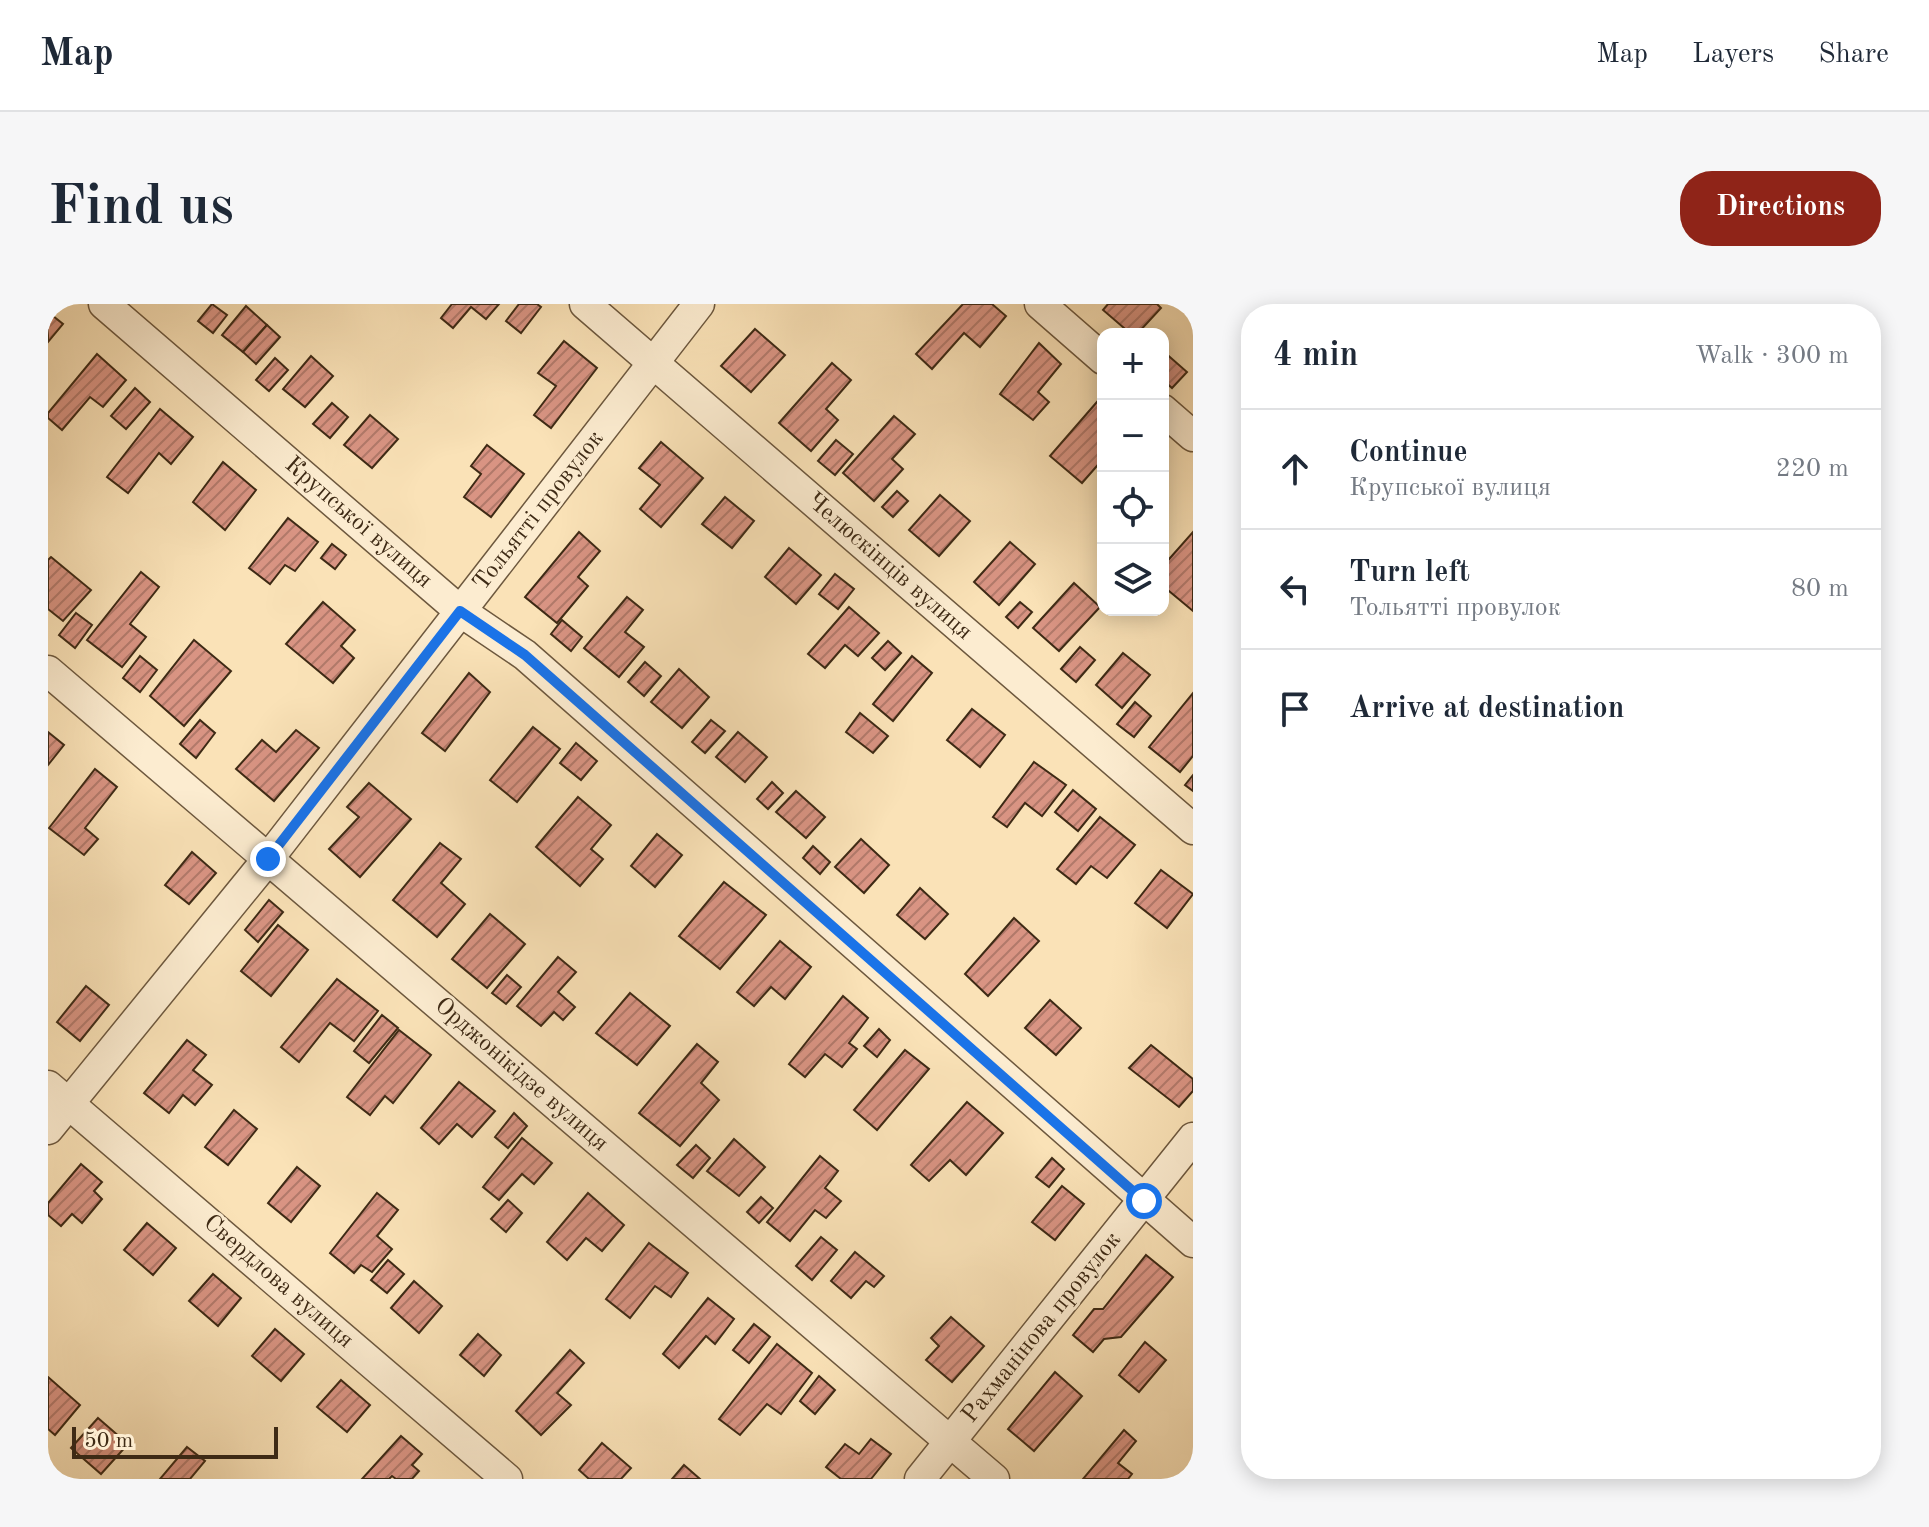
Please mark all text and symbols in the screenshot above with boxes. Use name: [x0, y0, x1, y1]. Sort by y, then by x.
text: Map: [40, 36, 114, 74]
text: Map: [1596, 41, 1648, 69]
text: Layers: [1692, 41, 1774, 69]
text: Share: [1818, 41, 1889, 69]
button: Directions: [1680, 171, 1881, 246]
text: Find us: [48, 180, 234, 236]
map controls: [1097, 328, 1169, 616]
button: +: [1097, 328, 1169, 400]
text: 4 min: [1273, 339, 1358, 373]
text: Walk · 300 m: [1695, 343, 1849, 369]
button: −: [1097, 400, 1169, 472]
street label: Тольятті провулок: [469, 427, 609, 595]
text: Continue: [1349, 438, 1468, 468]
icon: ahead: [1273, 447, 1317, 491]
street label: Крупської вулиця: [280, 453, 436, 593]
text: 220 m: [1776, 456, 1849, 482]
button: locate: [1097, 472, 1169, 544]
text: Крупської вулиця: [1349, 475, 1551, 501]
street label: Челюскінців вулиця: [802, 489, 976, 645]
button: layers: [1097, 544, 1169, 616]
text: Turn left: [1349, 558, 1470, 588]
icon: left: [1273, 567, 1317, 611]
text: 80 m: [1791, 576, 1849, 602]
text: Тольятті провулок: [1349, 595, 1561, 621]
icon: arrive: [1273, 687, 1317, 731]
text: Arrive at destination: [1349, 694, 1624, 724]
route end: [250, 841, 286, 877]
street label: Орджонікідзе вулиця: [430, 993, 612, 1157]
route start: [1126, 1183, 1162, 1219]
street label: Свердлова вулиця: [199, 1211, 357, 1353]
street label: Рахманінова провулок: [958, 1228, 1126, 1428]
scale bar: [72, 1423, 278, 1459]
text: 50 m: [84, 1430, 133, 1452]

